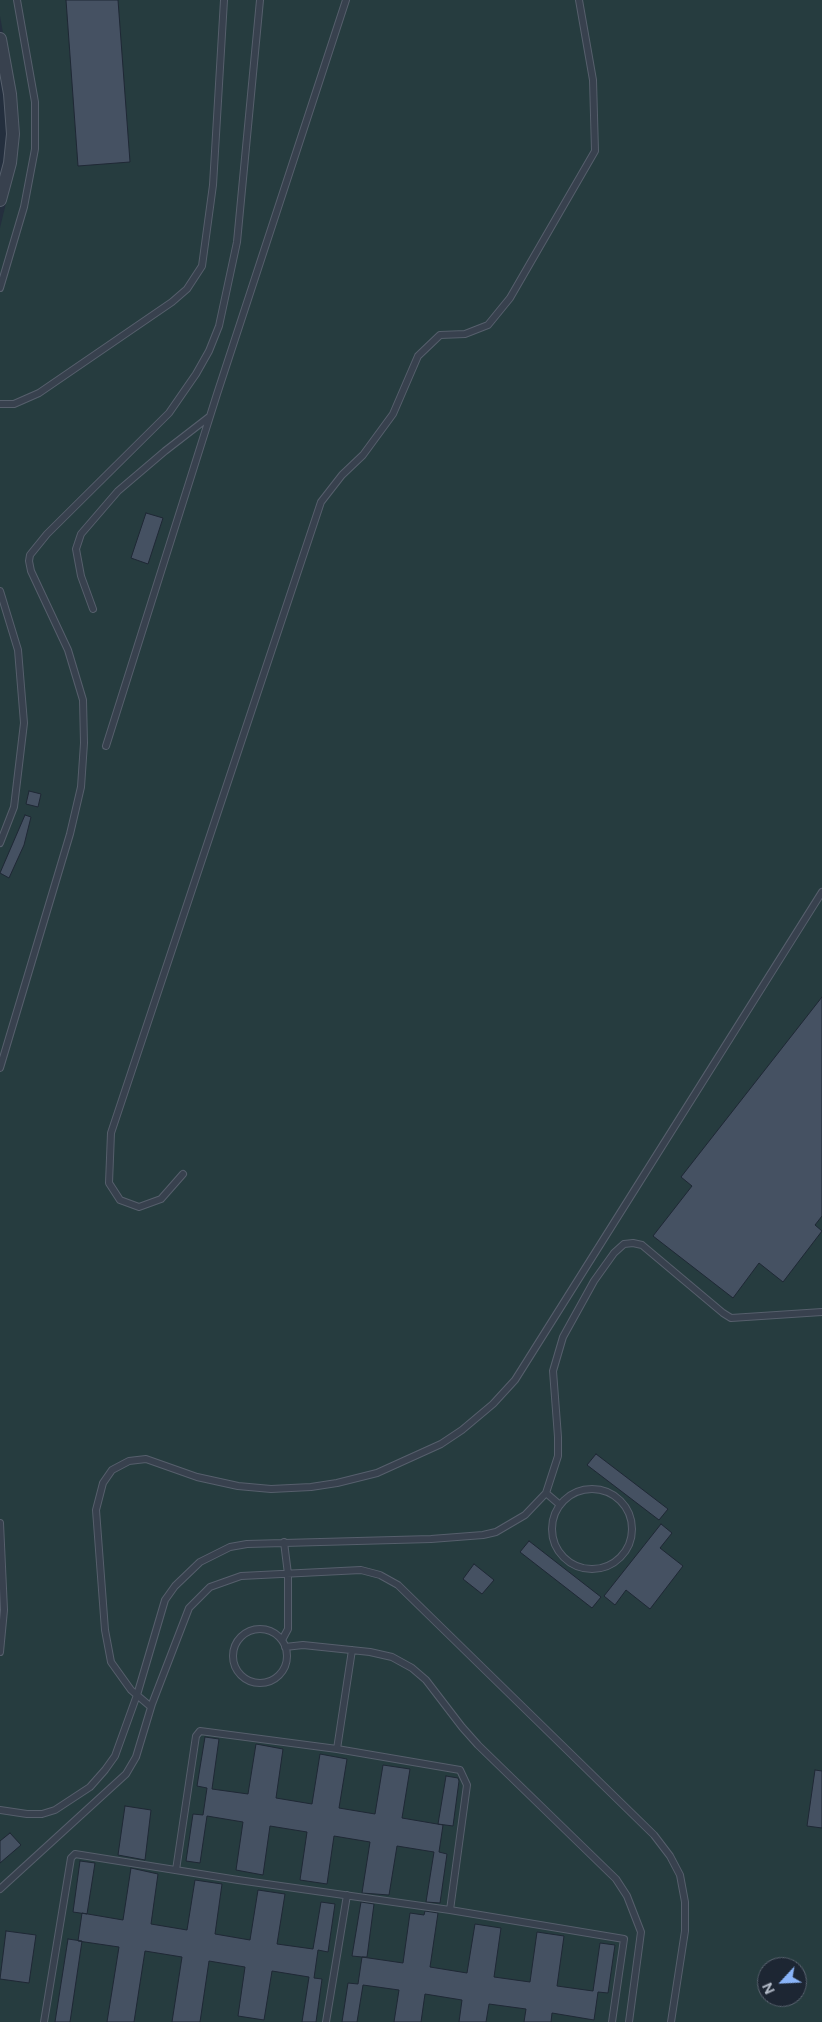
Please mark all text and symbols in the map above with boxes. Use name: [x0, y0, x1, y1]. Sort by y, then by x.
north arrow: [757, 1957, 807, 2007]
text: N: [759, 1980, 779, 1997]

